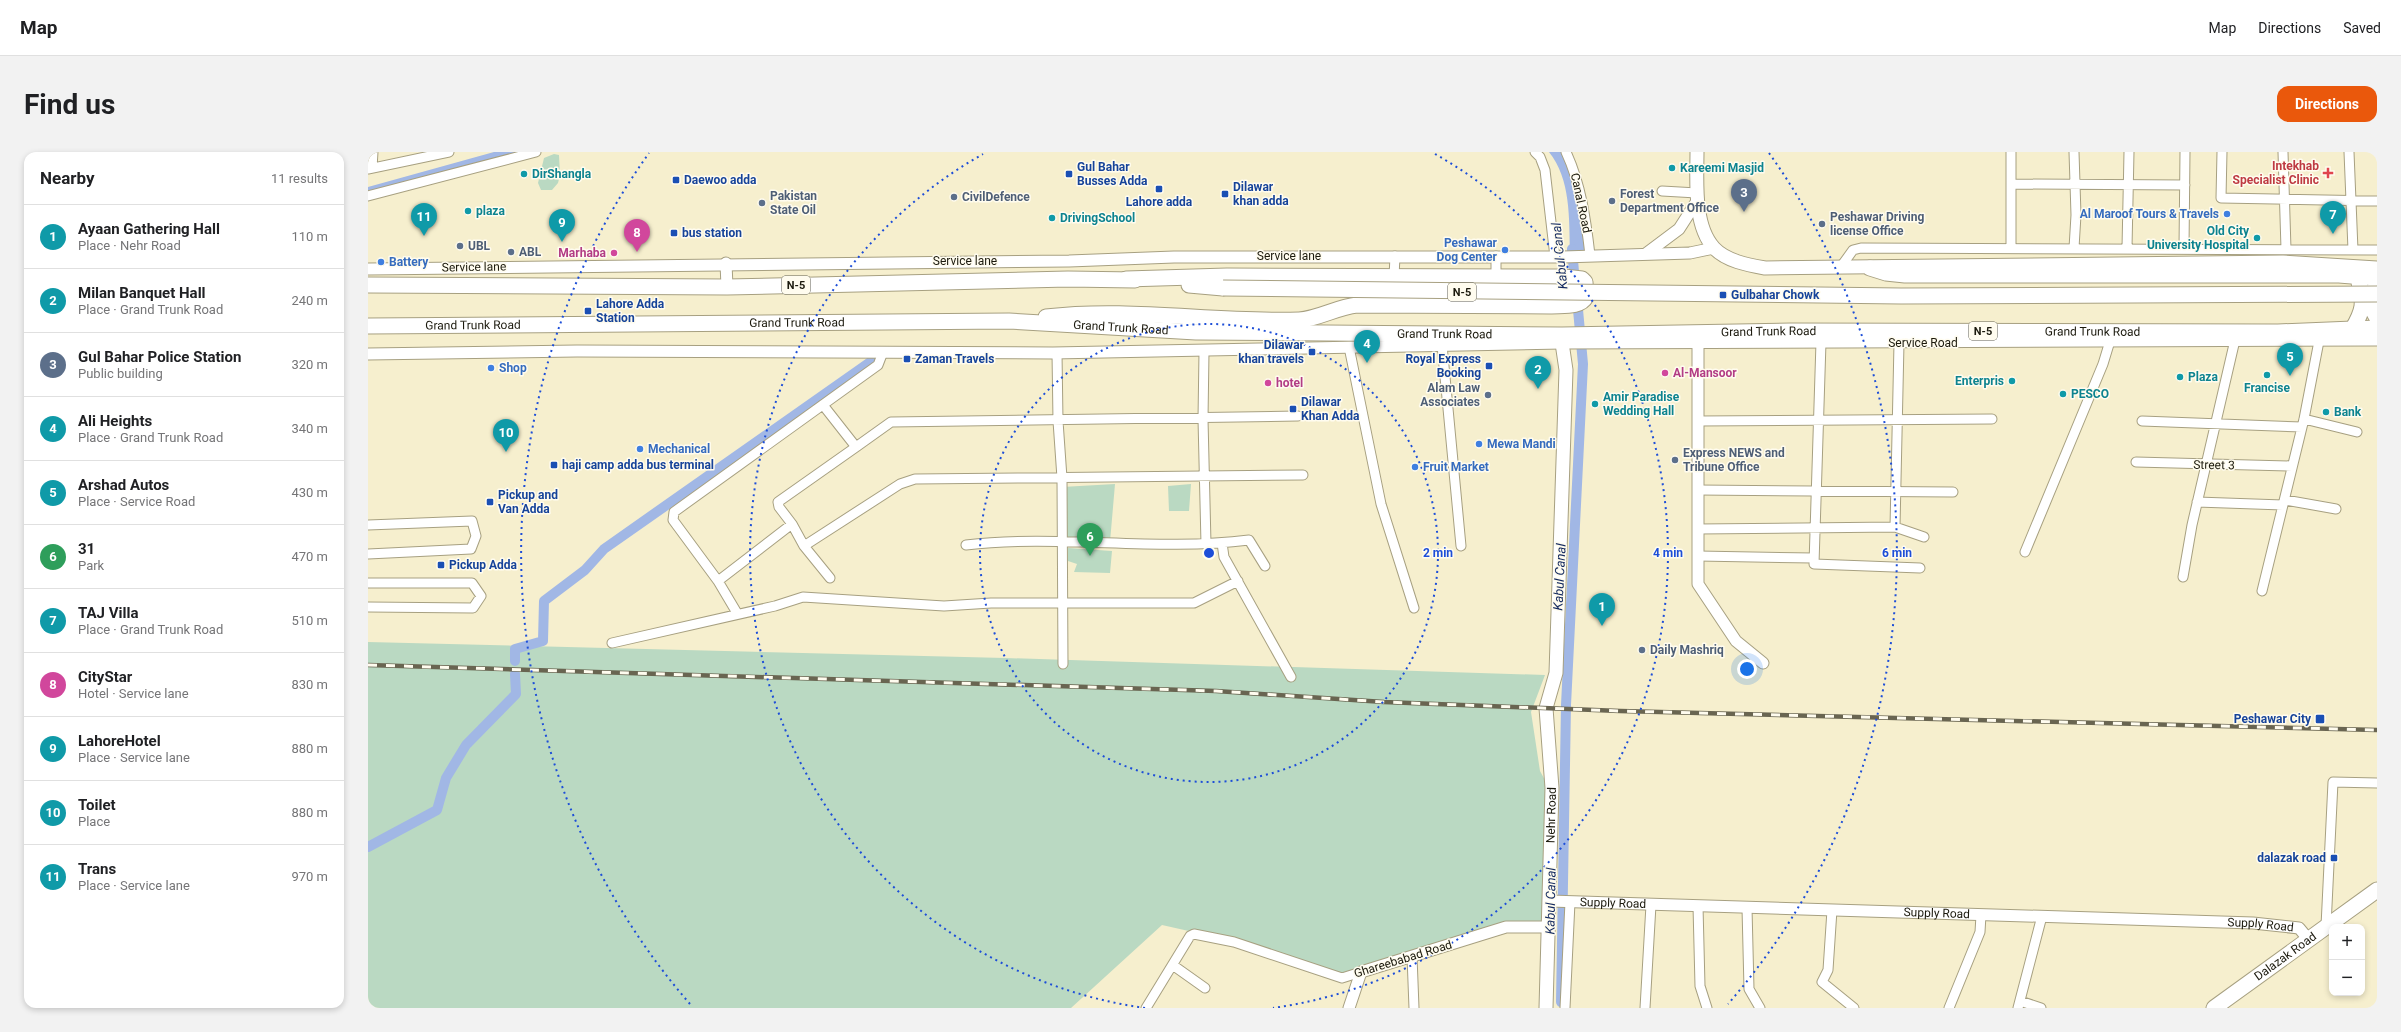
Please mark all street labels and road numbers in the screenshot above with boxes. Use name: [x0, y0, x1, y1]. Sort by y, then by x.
street label: Canal Road: [1568, 172, 1594, 234]
street label: Service lane: [1257, 249, 1321, 263]
street label: Service lane: [933, 254, 997, 268]
street label: Service lane: [442, 259, 506, 275]
road number: N-5: [782, 276, 810, 294]
road number: N-5: [1448, 283, 1476, 301]
street label: Grand Trunk Road: [749, 315, 845, 330]
street label: Grand Trunk Road: [425, 318, 521, 333]
street label: Grand Trunk Road: [1073, 318, 1169, 337]
road number: N-5: [1969, 322, 1997, 340]
street label: Grand Trunk Road: [1721, 324, 1816, 339]
street label: Grand Trunk Road: [2045, 325, 2140, 339]
street label: Grand Trunk Road: [1397, 327, 1492, 341]
street label: Service Road: [1888, 336, 1958, 350]
street label: Street 3: [2193, 458, 2235, 472]
street label: Nehr Road: [1543, 787, 1559, 843]
street label: Supply Road: [1580, 895, 1646, 911]
street label: Supply Road: [1903, 905, 1970, 921]
street label: Supply Road: [2227, 915, 2294, 934]
street label: Dalazak Road: [2252, 929, 2319, 983]
street label: Ghareebabad Road: [1352, 937, 1454, 981]

